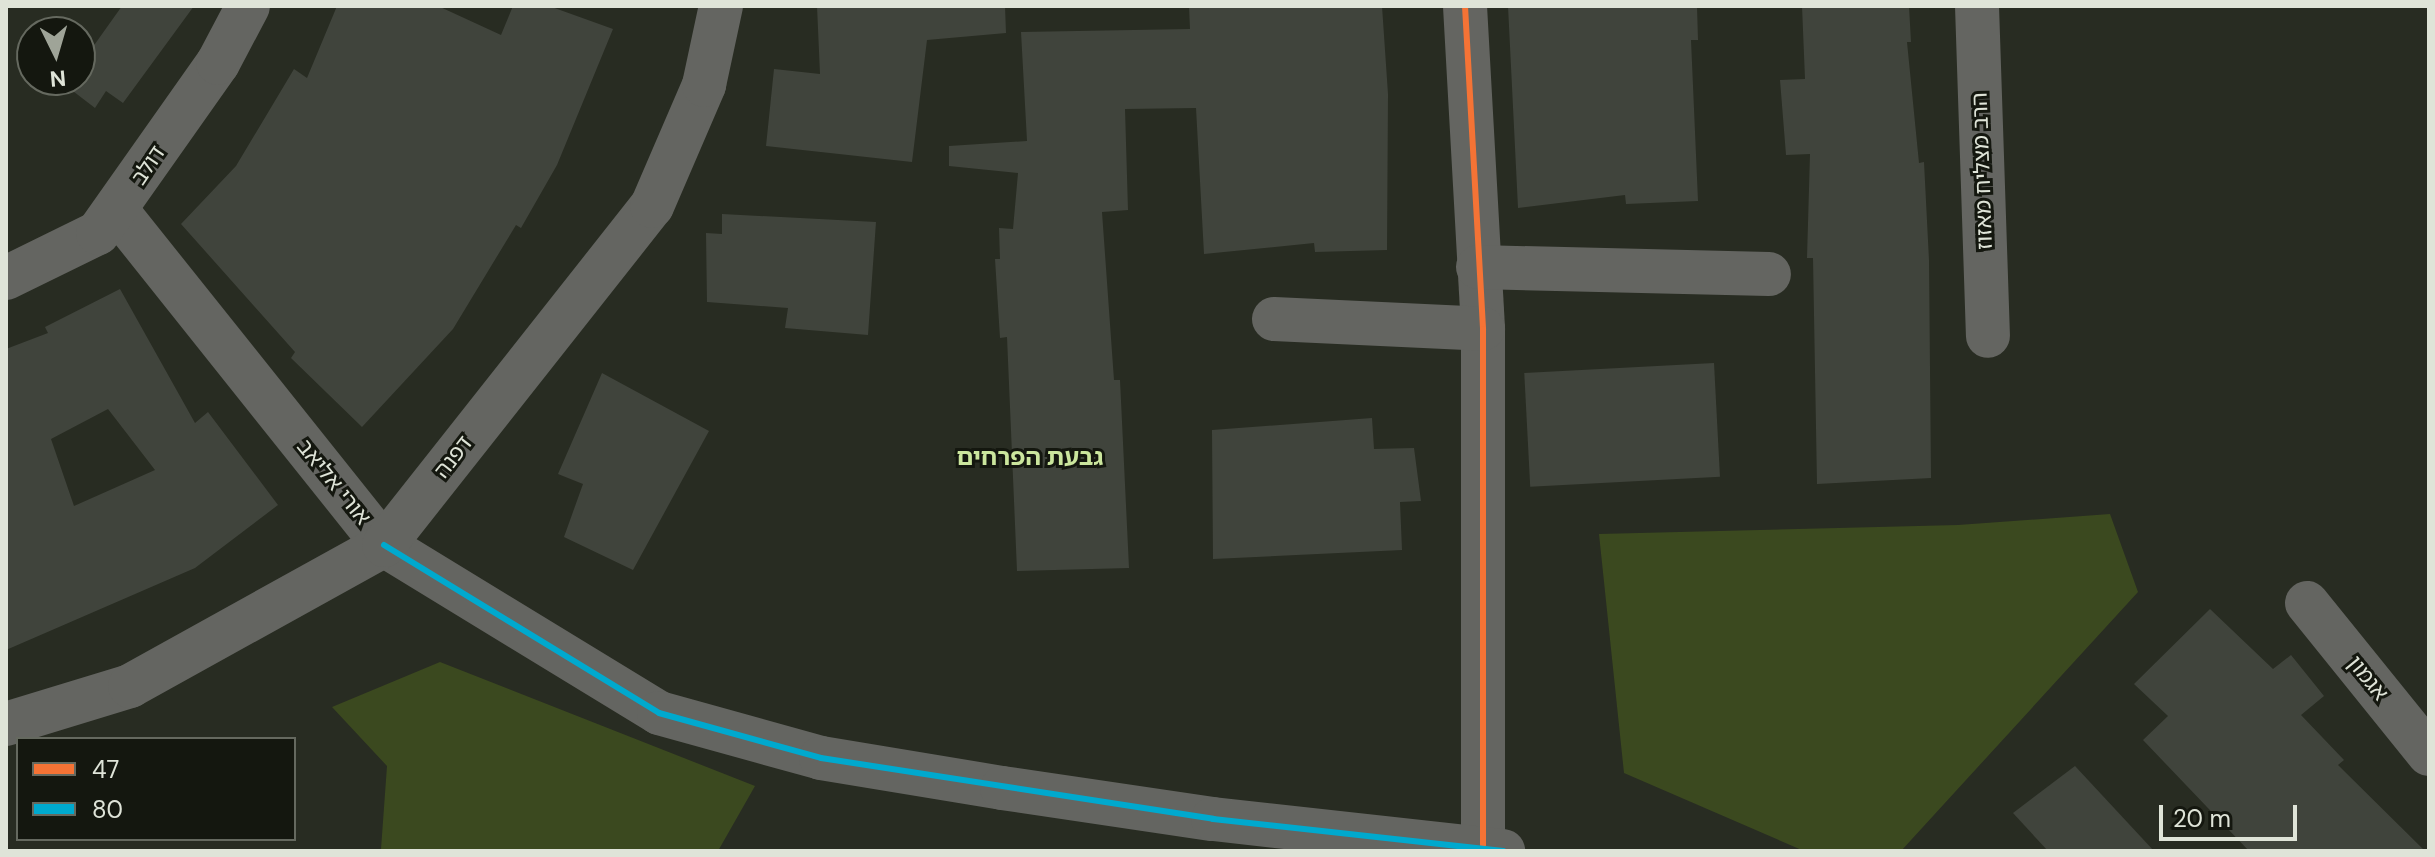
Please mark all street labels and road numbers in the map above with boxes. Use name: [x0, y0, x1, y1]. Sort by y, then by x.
street label: הרב מצליח מאזוז: [1966, 92, 1998, 250]
street label: דולב: [125, 140, 171, 190]
street label: דפנה: [428, 431, 478, 483]
street label: אורי אליאב: [292, 434, 376, 530]
street label: אגמון: [2342, 650, 2394, 706]

